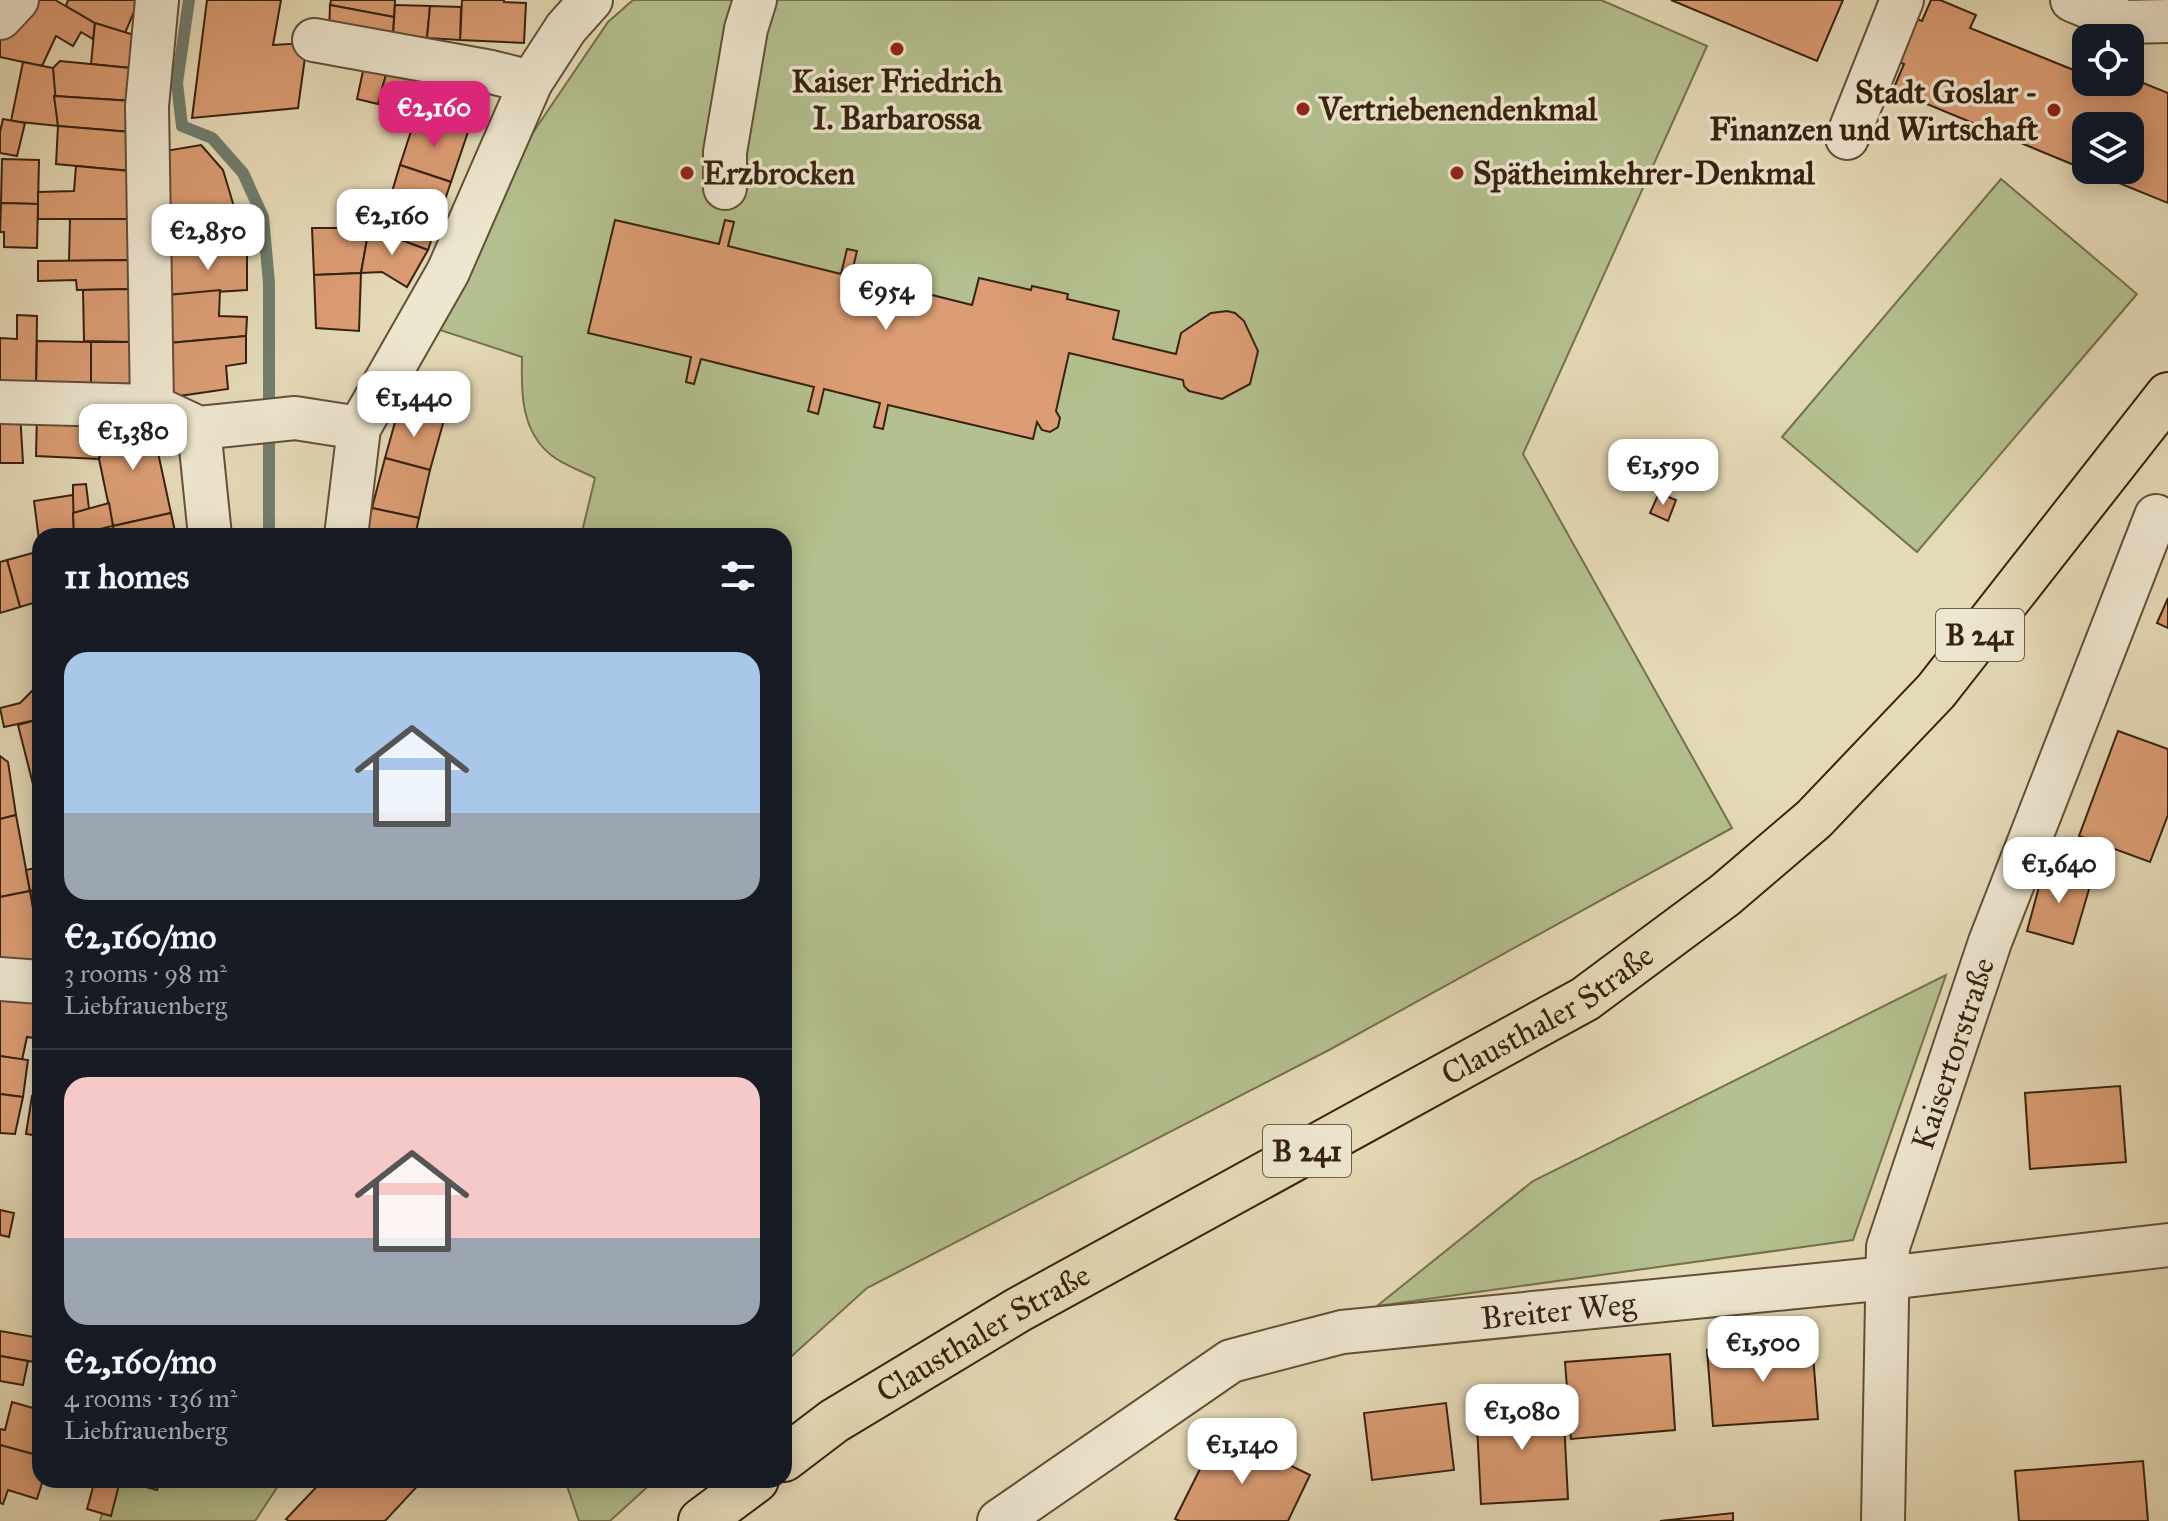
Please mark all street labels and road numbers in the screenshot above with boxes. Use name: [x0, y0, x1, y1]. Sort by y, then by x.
road number: B 241: [1936, 609, 2024, 661]
street label: Clausthaler Straße: [1434, 935, 1661, 1094]
street label: Kaisertorstraße: [1902, 953, 2003, 1155]
road number: B 241: [1263, 1125, 1351, 1177]
street label: Clausthaler Straße: [869, 1255, 1097, 1411]
street label: Breiter Weg: [1479, 1283, 1639, 1338]

